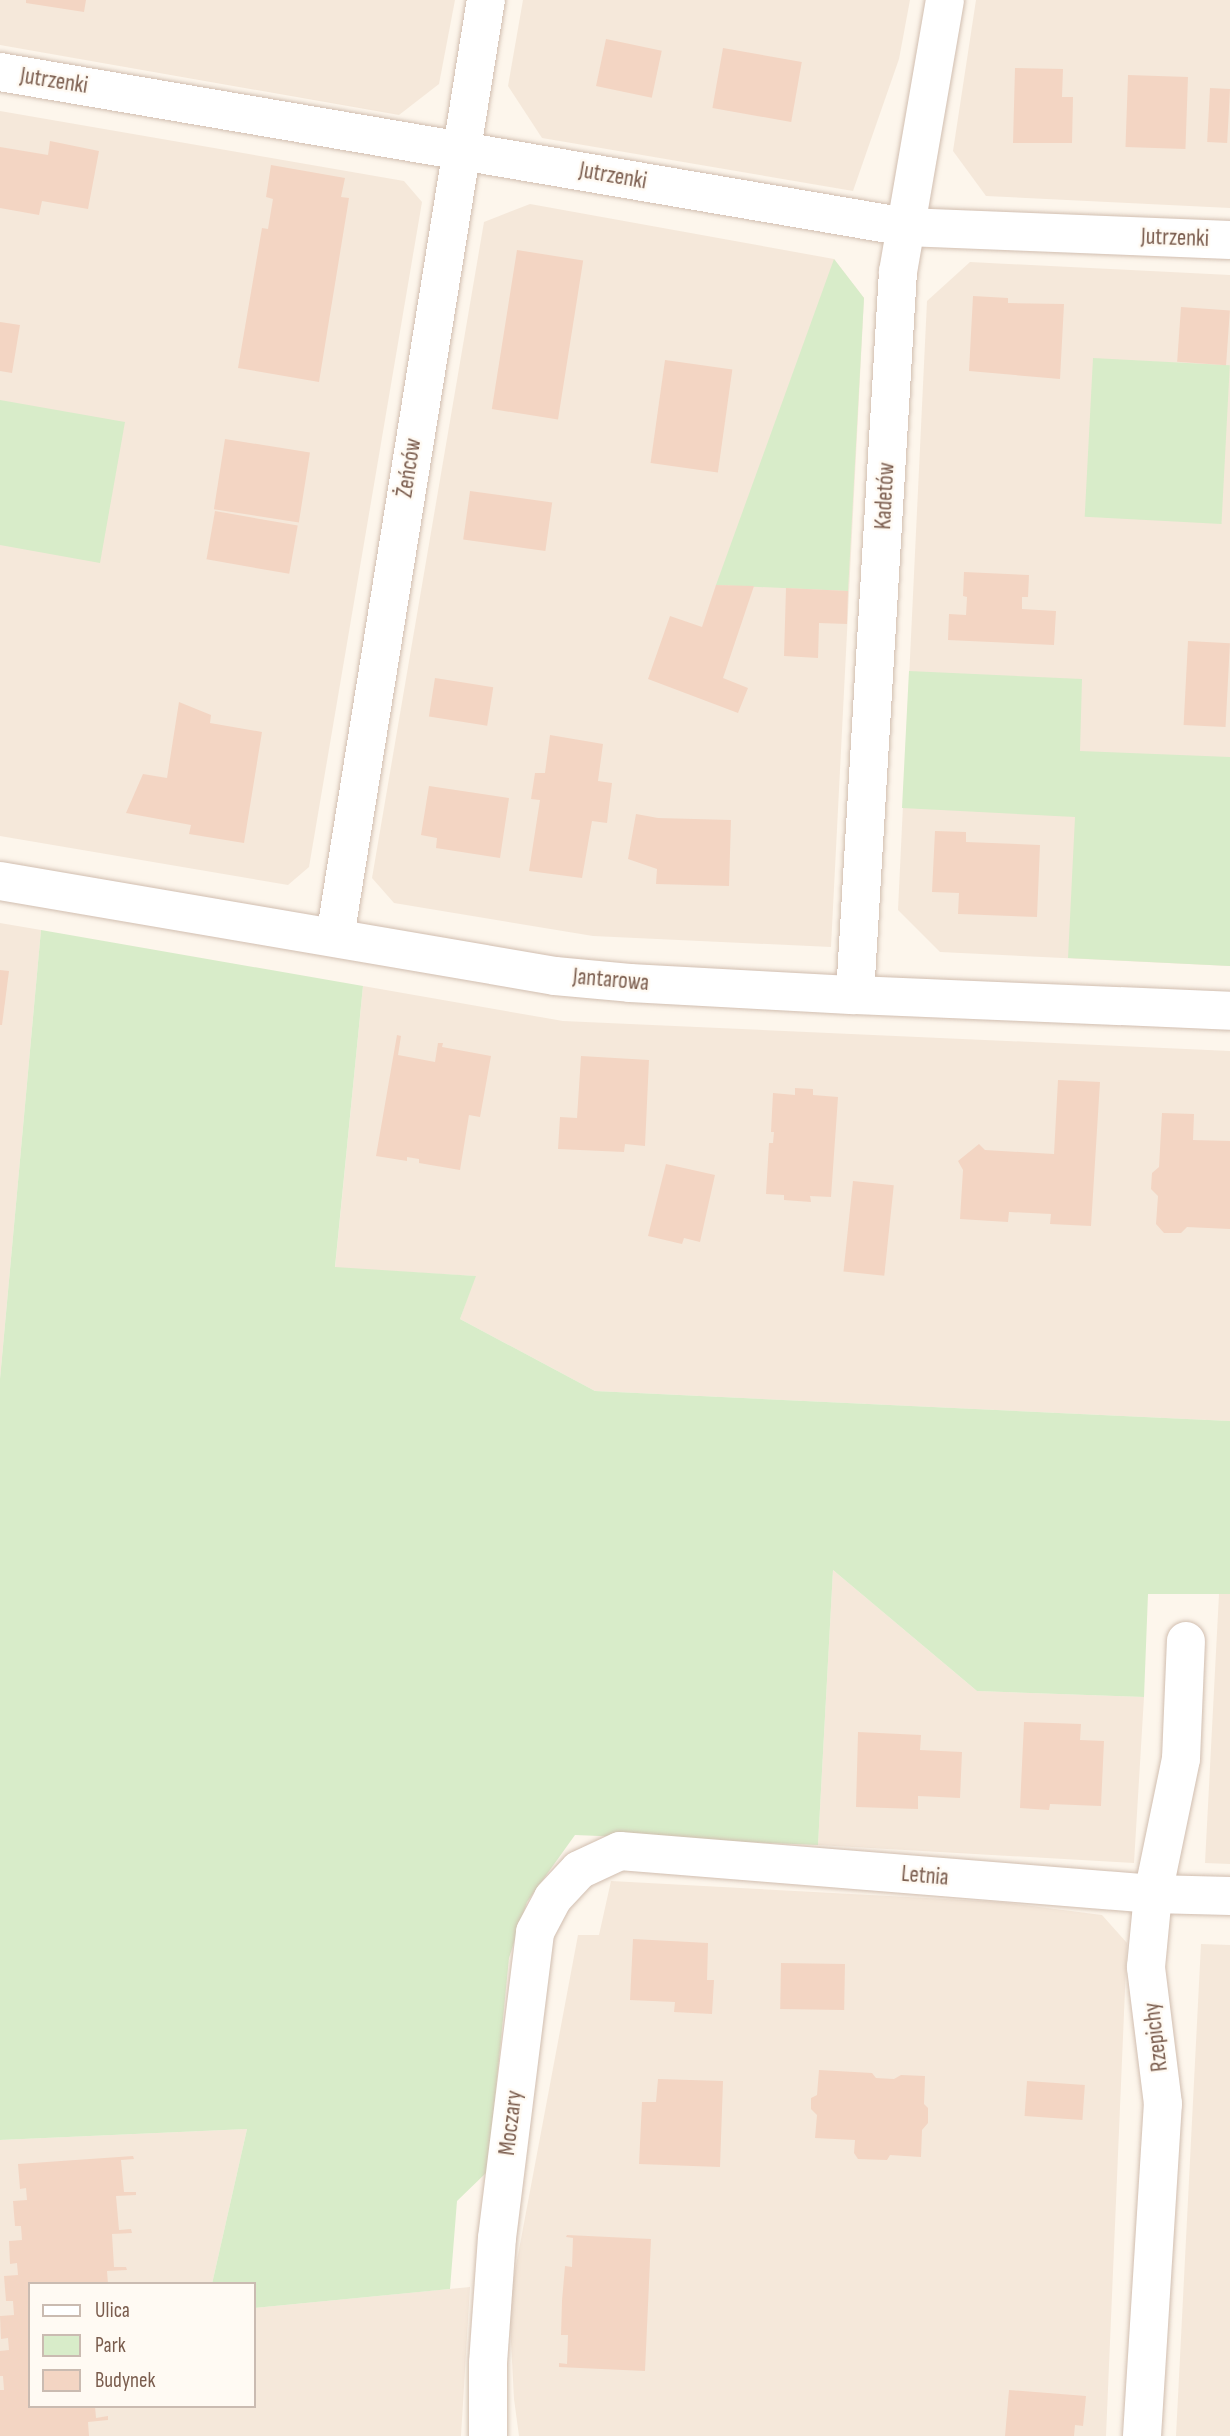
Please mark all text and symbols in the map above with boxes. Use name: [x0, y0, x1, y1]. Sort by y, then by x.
street label: Jutrzenki: [18, 62, 90, 100]
street label: Jutrzenki: [577, 157, 649, 195]
street label: Jutrzenki: [1141, 223, 1209, 253]
street label: Żeńców: [391, 436, 427, 500]
street label: Kadetów: [869, 462, 901, 530]
street label: Jantarowa: [572, 963, 650, 997]
street label: Letnia: [900, 1860, 950, 1892]
street label: Rzepichy: [1138, 2001, 1174, 2073]
street label: Moczary: [493, 2089, 529, 2157]
legend: [28, 2282, 256, 2408]
text: Ulica: [95, 2298, 130, 2323]
text: Park: [95, 2333, 126, 2358]
text: Budynek: [95, 2368, 155, 2393]

